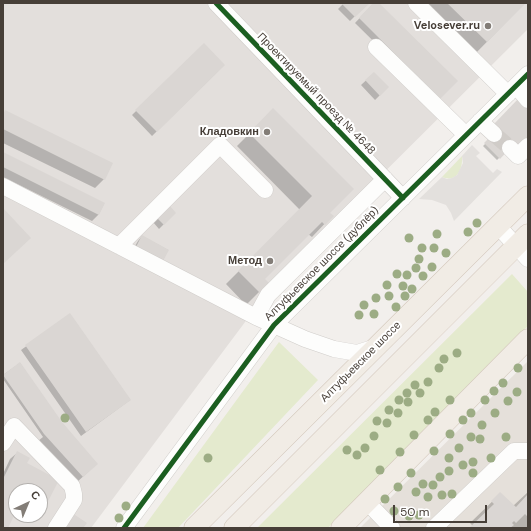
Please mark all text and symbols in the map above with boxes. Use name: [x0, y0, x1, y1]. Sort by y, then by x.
place label: Velosever.ru: [414, 19, 480, 33]
marker: Velosever.ru: [483, 21, 493, 31]
street label: Проектируемый проезд № 4648: [254, 30, 378, 158]
place label: Кладовкин: [200, 125, 259, 139]
marker: Кладовкин: [262, 127, 272, 137]
street label: Алтуфьевское шоссе (дублёр): [262, 204, 382, 324]
place label: Метод: [228, 254, 262, 268]
marker: Метод: [265, 256, 275, 266]
street label: Алтуфьевское шоссе: [318, 319, 404, 405]
north arrow: [8, 483, 48, 523]
text: С: [28, 487, 43, 503]
scale bar: [395, 497, 489, 523]
text: 50 m: [400, 504, 429, 520]

